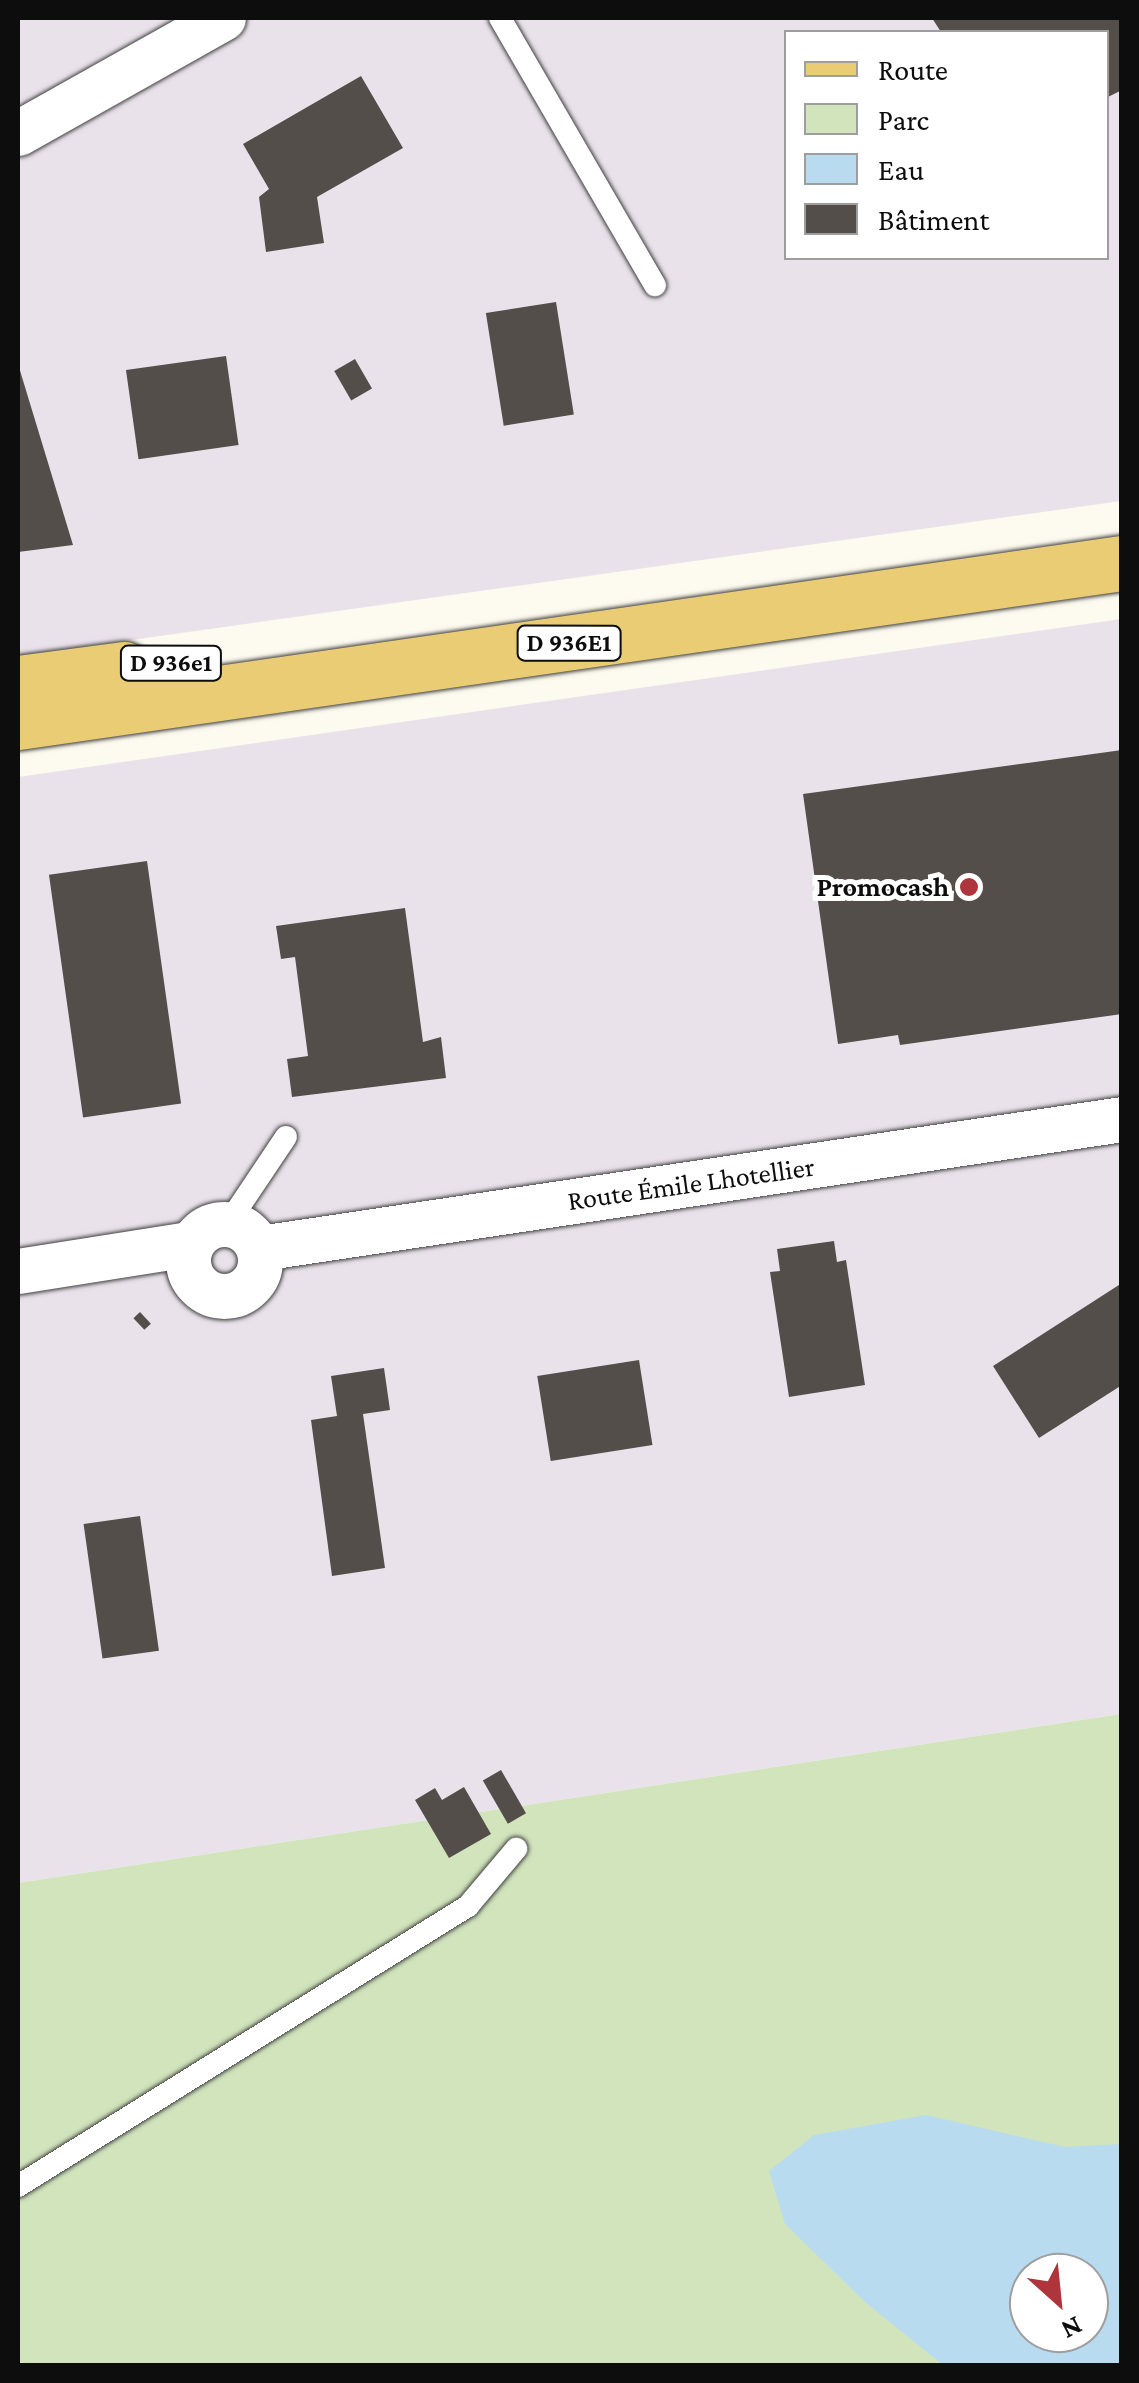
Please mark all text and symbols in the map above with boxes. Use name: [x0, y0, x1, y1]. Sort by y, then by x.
legend: [784, 30, 1109, 260]
text: Route: [878, 53, 948, 86]
text: Parc: [878, 103, 929, 136]
text: Eau: [878, 153, 924, 186]
text: Bâtiment: [878, 203, 989, 236]
road number: D 936E1: [516, 623, 622, 663]
road number: D 936e1: [119, 643, 224, 683]
place label: Promocash: [816, 870, 949, 904]
marker: Promocash: [958, 876, 980, 898]
street label: Route Émile Lhotellier: [565, 1150, 817, 1218]
north arrow: [1009, 2253, 1109, 2353]
text: N: [1056, 2310, 1087, 2347]

